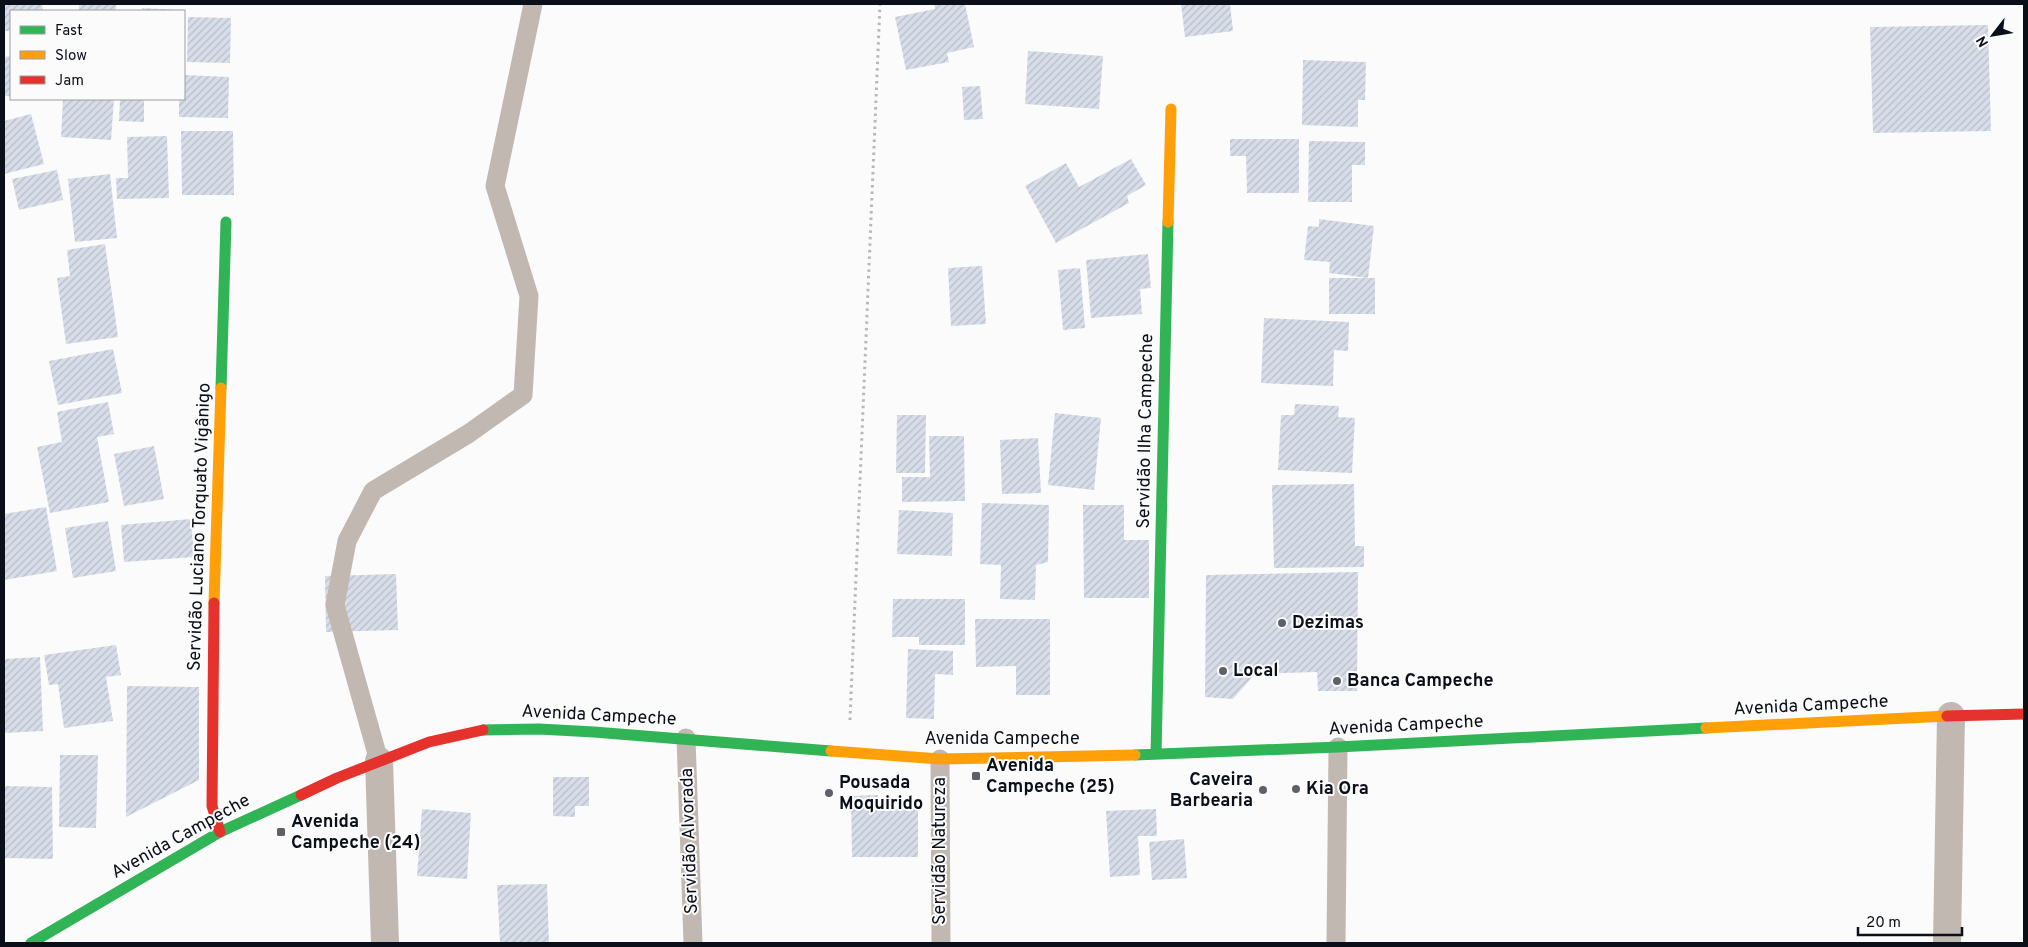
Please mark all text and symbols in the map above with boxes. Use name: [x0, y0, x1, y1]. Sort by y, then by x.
legend: [10, 10, 185, 100]
north arrow: [1968, 10, 2018, 60]
text: Fast: [55, 22, 83, 41]
text: N: [1973, 32, 1993, 50]
text: Slow: [55, 47, 87, 66]
text: Jam: [55, 72, 84, 91]
street label: Servidão Ilha Campeche: [1133, 333, 1159, 529]
street label: Servidão Luciano Torquato Vigânigo: [183, 383, 217, 671]
place label: Dezimas: [1292, 612, 1364, 635]
marker: Dezimas: [1276, 617, 1288, 629]
place label: Local: [1233, 660, 1278, 683]
marker: Local: [1217, 665, 1229, 677]
place label: Banca Campeche: [1347, 670, 1493, 693]
marker: Banca Campeche: [1331, 675, 1343, 687]
street label: Avenida Campeche: [1733, 690, 1889, 722]
street label: Avenida Campeche: [521, 700, 677, 732]
street label: Avenida Campeche: [1328, 710, 1484, 742]
street label: Avenida Campeche: [924, 728, 1080, 751]
place label: Avenida Campeche (25): [986, 755, 1115, 799]
street label: Servidão Alvorada: [676, 767, 704, 915]
place label: Caveira Barbearia: [1170, 769, 1253, 813]
marker: Avenida Campeche (25): [970, 770, 982, 782]
place label: Pousada Moquirido: [839, 772, 923, 816]
street label: Servidão Natureza: [929, 777, 952, 925]
place label: Kia Ora: [1306, 778, 1369, 801]
marker: Kia Ora: [1290, 783, 1302, 795]
marker: Caveira Barbearia: [1257, 784, 1269, 796]
marker: Pousada Moquirido: [823, 787, 835, 799]
street label: Avenida Campeche: [108, 789, 254, 885]
place label: Avenida Campeche (24): [291, 811, 420, 855]
marker: Avenida Campeche (24): [275, 826, 287, 838]
scale bar: [1858, 904, 1962, 936]
text: 20 m: [1866, 914, 1901, 933]

